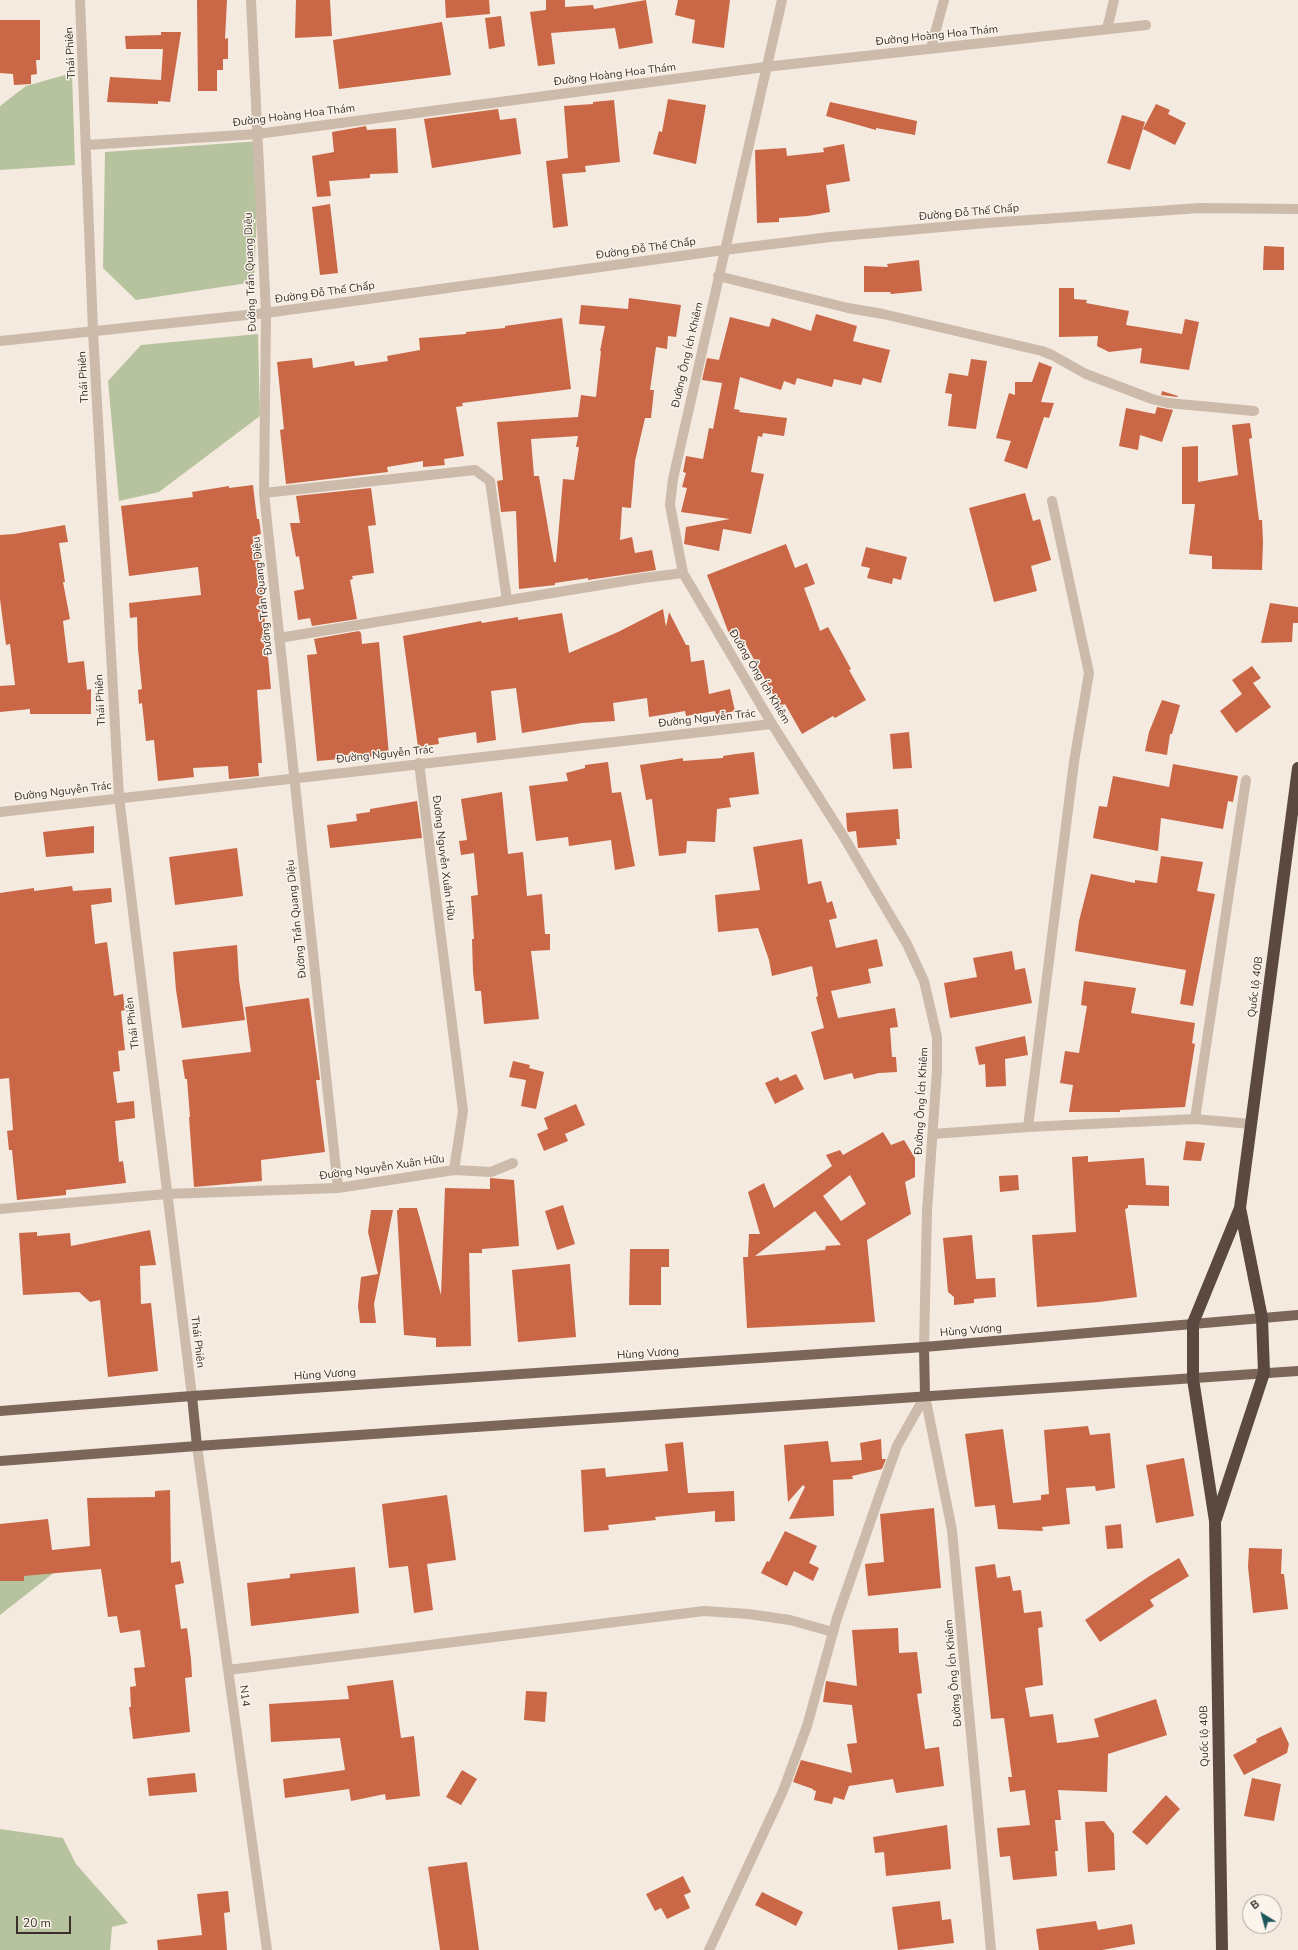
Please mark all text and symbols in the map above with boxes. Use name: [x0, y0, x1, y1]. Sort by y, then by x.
street label: Đường Hoàng Hoa Thám: [875, 23, 999, 49]
street label: Thái Phiên: [63, 27, 79, 79]
street label: Đường Hoàng Hoa Thám: [553, 61, 677, 89]
street label: Đường Hoàng Hoa Thám: [232, 102, 356, 130]
street label: Đường Đỗ Thế Chấp: [918, 202, 1020, 224]
street label: Đường Trần Quang Diệu: [242, 212, 260, 332]
street label: Đường Đỗ Thế Chấp: [595, 235, 697, 263]
street label: Đường Đỗ Thế Chấp: [274, 279, 376, 307]
street label: Đường Ông Ích Khiêm: [669, 301, 707, 409]
street label: Thái Phiên: [76, 351, 92, 403]
street label: Đường Trần Quang Diệu: [250, 536, 276, 656]
street label: Đường Ông Ích Khiêm: [726, 627, 792, 727]
street label: Thái Phiên: [93, 674, 109, 726]
street label: Đường Nguyễn Trác: [658, 707, 756, 731]
street label: Đường Nguyễn Trác: [336, 743, 434, 767]
street label: Đường Nguyễn Trác: [14, 779, 112, 805]
street label: Đường Nguyễn Xuân Hữu: [429, 795, 457, 921]
street label: Đường Trần Quang Diệu: [284, 859, 310, 979]
street label: Quốc lộ 40B: [1246, 956, 1266, 1018]
street label: Thái Phiên: [123, 996, 143, 1050]
street label: Đường Ông Ích Khiêm: [913, 1047, 931, 1155]
street label: Đường Nguyễn Xuân Hữu: [319, 1153, 445, 1183]
street label: Thái Phiên: [187, 1315, 207, 1369]
street label: Hùng Vương: [940, 1322, 1002, 1340]
street label: Hùng Vương: [617, 1345, 679, 1363]
street label: Hùng Vương: [294, 1366, 356, 1384]
street label: Đường Ông Ích Khiêm: [943, 1619, 965, 1727]
street label: N14: [236, 1685, 252, 1707]
street label: Quốc lộ 40B: [1198, 1705, 1212, 1767]
north arrow: [1242, 1894, 1282, 1934]
text: B: [1248, 1897, 1263, 1913]
scale bar: [18, 1908, 73, 1934]
text: 20 m: [23, 1915, 51, 1931]

